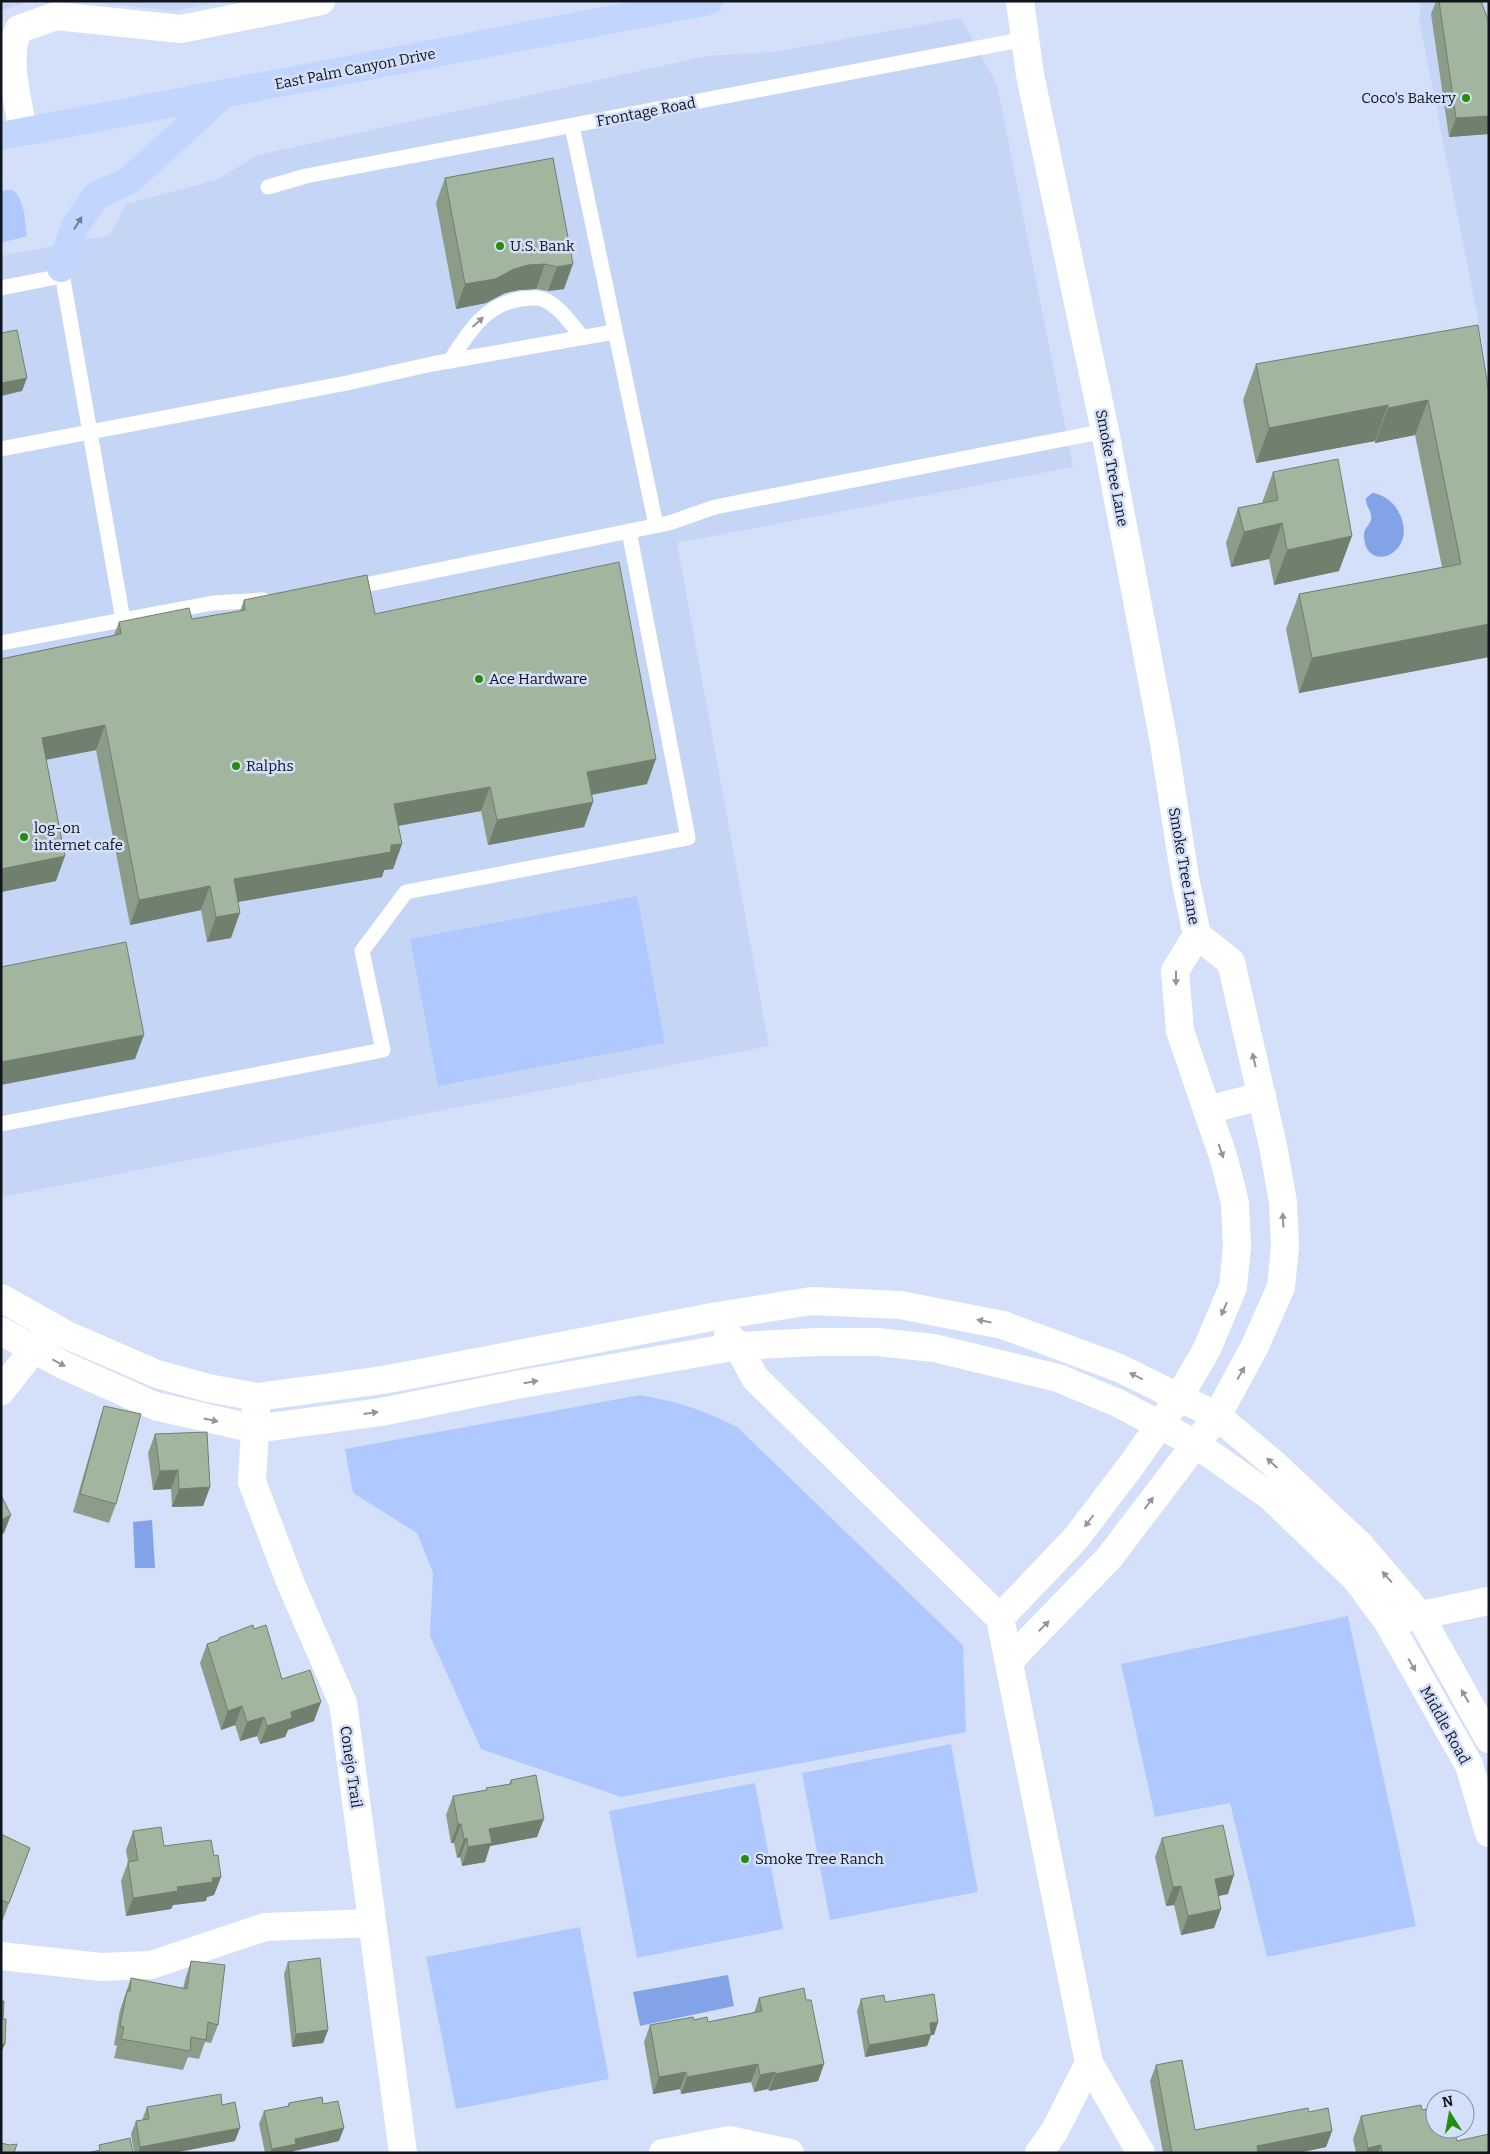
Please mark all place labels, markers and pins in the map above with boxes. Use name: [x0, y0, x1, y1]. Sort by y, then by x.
place label: Coco's Bakery: [1361, 89, 1456, 107]
marker: Coco's Bakery: [1460, 92, 1472, 104]
place label: U.S. Bank: [510, 237, 575, 255]
marker: U.S. Bank: [494, 240, 506, 252]
place label: Ace Hardware: [489, 670, 587, 688]
marker: Ace Hardware: [473, 673, 485, 685]
place label: Ralphs: [246, 757, 294, 775]
marker: Ralphs: [230, 760, 242, 772]
place label: log-on internet cafe: [34, 819, 123, 854]
marker: log-on internet cafe: [18, 831, 30, 843]
place label: Smoke Tree Ranch: [755, 1850, 885, 1868]
marker: Smoke Tree Ranch: [739, 1853, 751, 1865]

